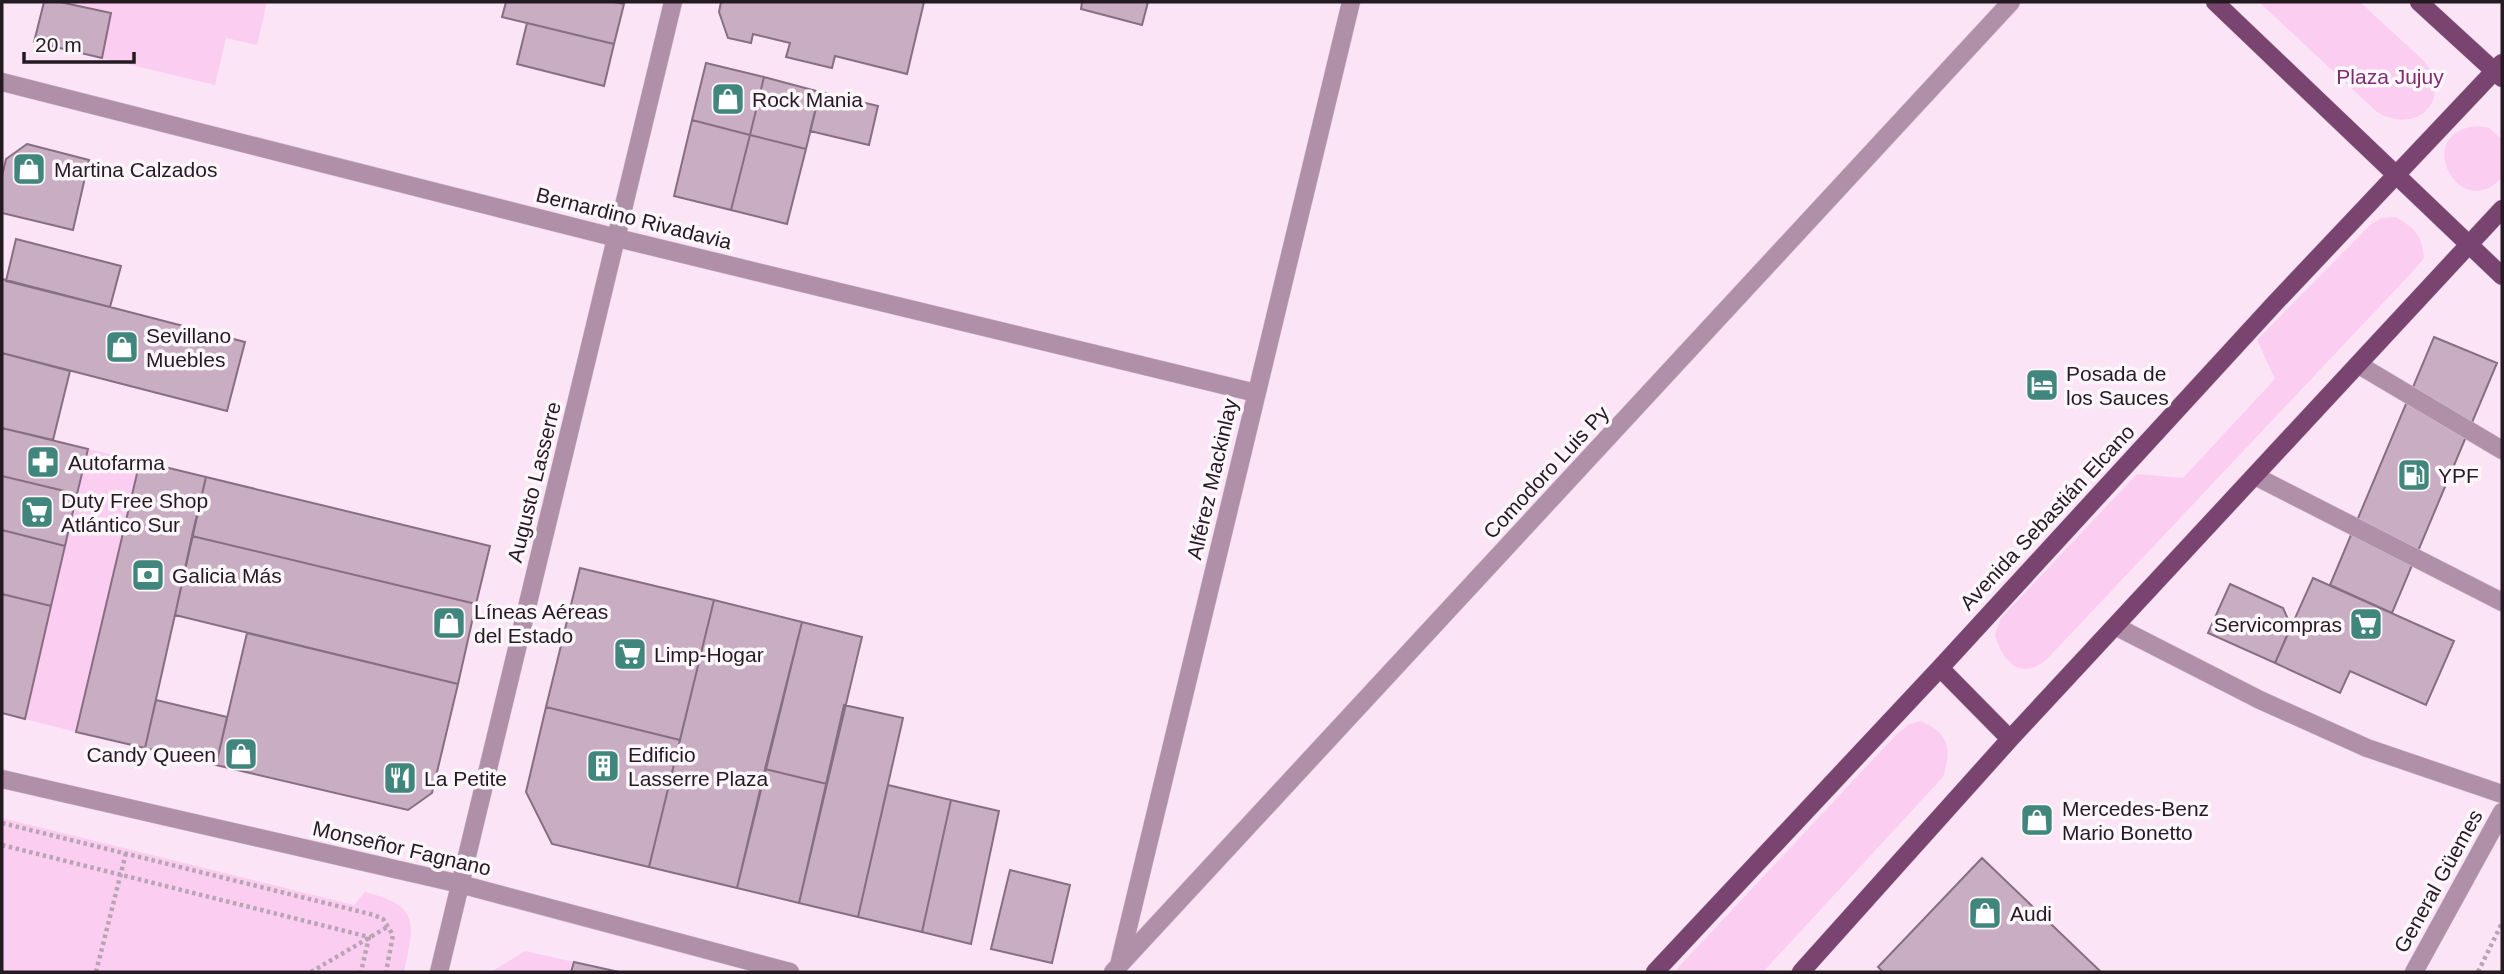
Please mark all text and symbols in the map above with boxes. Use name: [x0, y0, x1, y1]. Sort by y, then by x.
scale bar: [24, 21, 135, 65]
text: 20 m: [35, 33, 82, 56]
park label: Plaza Jujuy: [2336, 65, 2444, 88]
shop icon: Rock Mania: [709, 80, 747, 118]
place label: Rock Mania: [752, 88, 863, 111]
shop icon: Martina Calzados: [10, 150, 48, 188]
place label: Martina Calzados: [54, 158, 217, 181]
street label: Bernardino Rivadavia: [534, 183, 734, 254]
place label: Sevillano Muebles: [146, 324, 231, 371]
shop icon: Sevillano Muebles: [103, 328, 141, 366]
place label: Posada de los Sauces: [2066, 362, 2169, 409]
hotel icon: Posada de los Sauces: [2023, 366, 2061, 404]
street label: Alférez Mackinlay: [1182, 396, 1242, 562]
street label: Augusto Lasserre: [503, 399, 565, 565]
street label: Comodoro Luis Py: [1479, 401, 1614, 543]
street label: Avenida Sebastián Elcano: [1955, 420, 2139, 614]
pharmacy icon: Autofarma: [24, 443, 62, 481]
place label: Autofarma: [68, 451, 165, 474]
fuel station icon: YPF: [2395, 456, 2433, 494]
place label: YPF: [2438, 464, 2479, 487]
place label: Duty Free Shop Atlántico Sur: [61, 489, 208, 536]
supermarket icon: Duty Free Shop Atlántico Sur: [18, 493, 56, 531]
bank icon: Galicia Más: [129, 556, 167, 594]
place label: Galicia Más: [172, 564, 282, 587]
place label: Líneas Aéreas del Estado: [474, 600, 608, 647]
shop icon: Líneas Aéreas del Estado: [430, 604, 468, 642]
supermarket icon: Servicompras: [2347, 605, 2385, 643]
place label: Servicompras: [2214, 613, 2342, 636]
supermarket icon: Limp-Hogar: [611, 635, 649, 673]
place label: Limp-Hogar: [654, 643, 764, 666]
shop icon: Candy Queen: [222, 735, 260, 773]
place label: Candy Queen: [86, 743, 216, 766]
place label: Edificio Lasserre Plaza: [628, 743, 768, 790]
building icon: Edificio Lasserre Plaza: [584, 747, 622, 785]
restaurant icon: La Petite: [381, 759, 419, 797]
place label: La Petite: [424, 767, 507, 790]
place label: Mercedes-Benz Mario Bonetto: [2062, 797, 2209, 844]
shop icon: Mercedes-Benz Mario Bonetto: [2018, 801, 2056, 839]
street label: General Güemes: [2389, 805, 2487, 957]
street label: Monseñor Fagnano: [311, 816, 493, 880]
shop icon: Audi: [1966, 894, 2004, 932]
place label: Audi: [2010, 902, 2052, 925]

